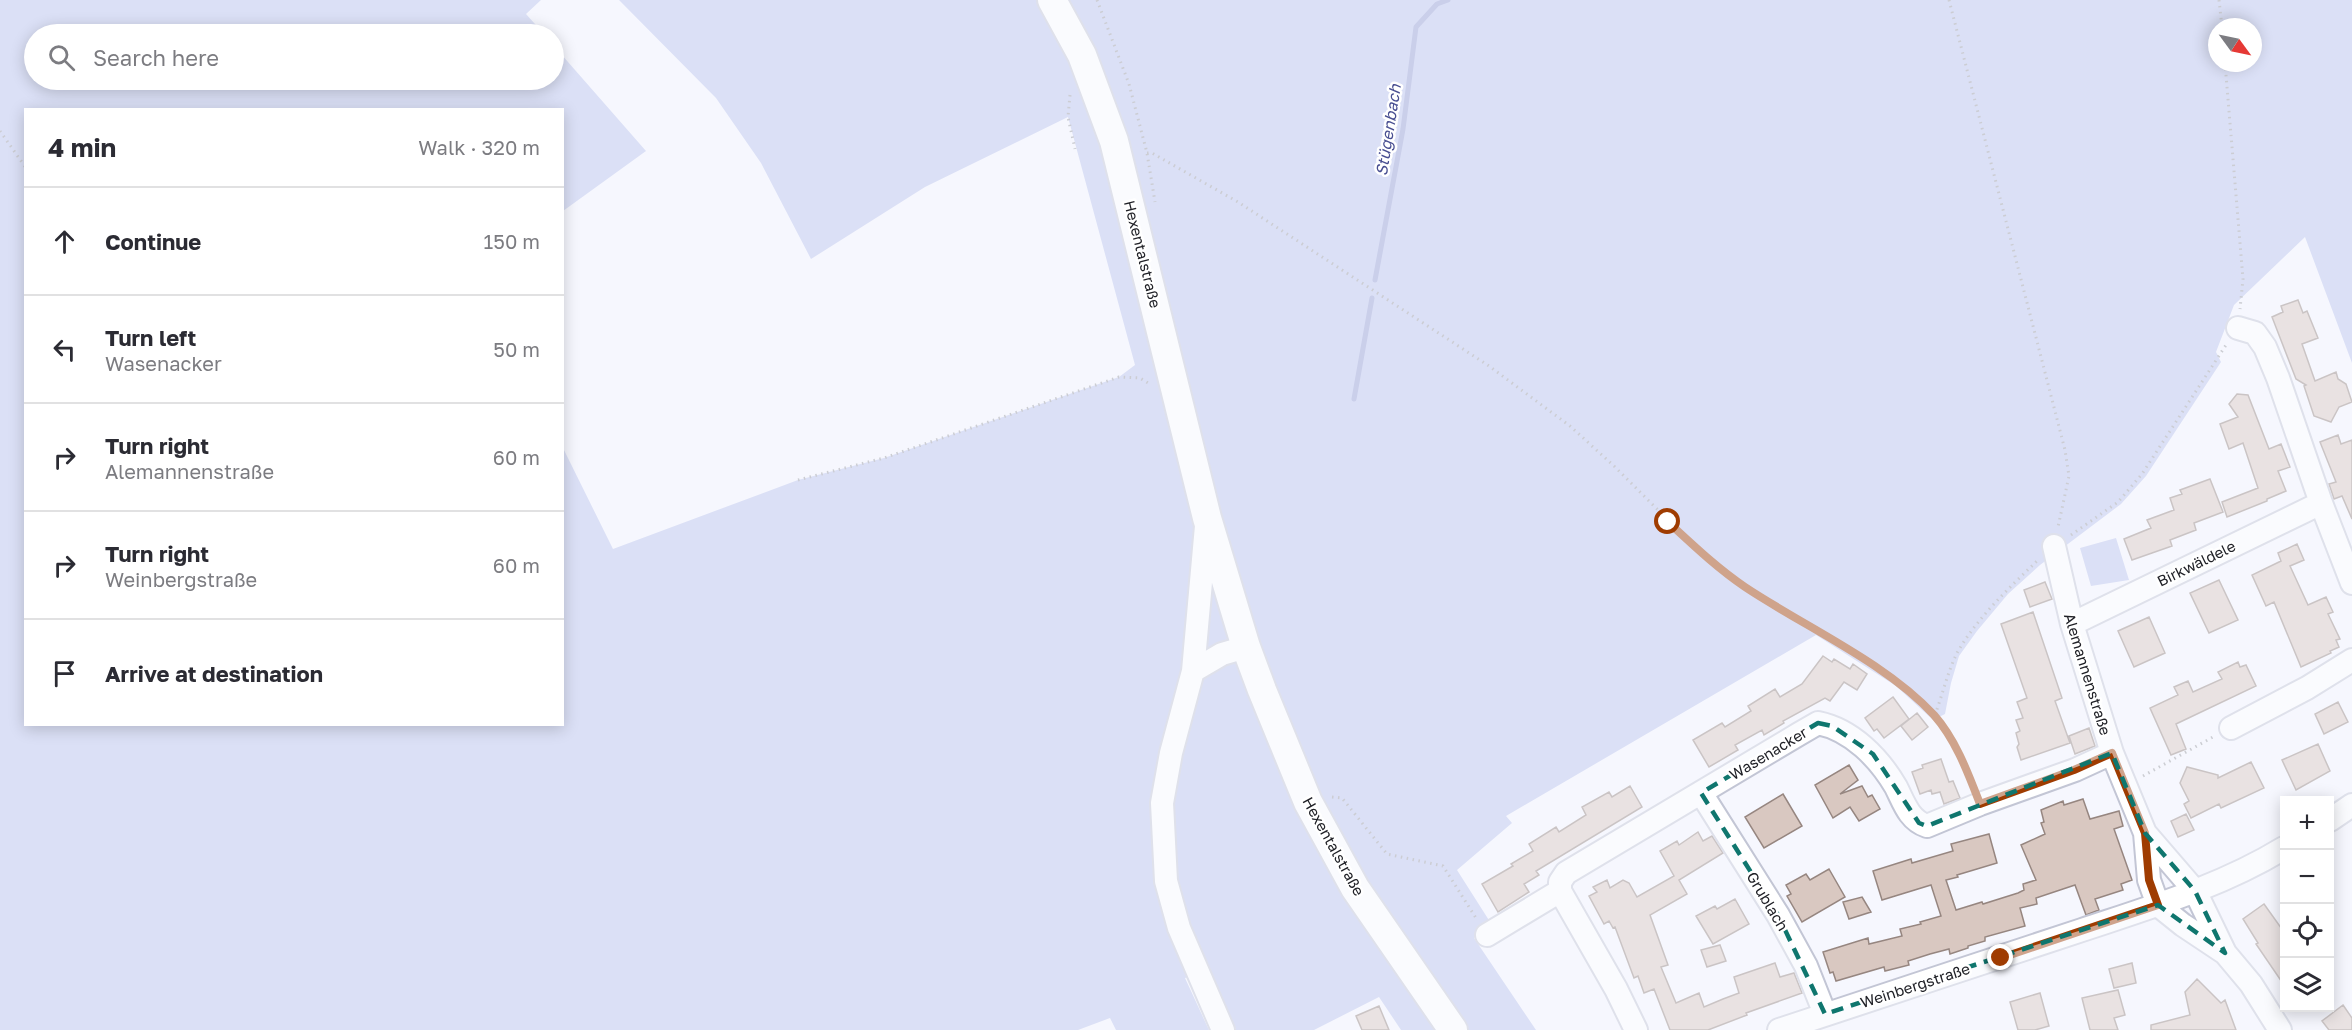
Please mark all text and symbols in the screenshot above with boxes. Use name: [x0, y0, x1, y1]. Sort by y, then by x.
north arrow: [2208, 18, 2262, 72]
search box: [24, 24, 564, 90]
icon: search: [45, 41, 78, 74]
text: Search here: [93, 44, 219, 71]
water label: Stügenbach: [1371, 82, 1405, 177]
text: 4 min: [48, 132, 116, 163]
text: Walk · 320 m: [418, 135, 540, 159]
street label: Hexentalstraße: [1121, 198, 1165, 310]
icon: ahead: [48, 225, 81, 258]
text: Continue: [105, 228, 201, 255]
text: 150 m: [484, 229, 540, 253]
text: Turn left: [105, 324, 196, 351]
icon: left: [48, 333, 81, 366]
text: 50 m: [493, 337, 540, 361]
text: Wasenacker: [105, 351, 222, 375]
text: Turn right: [105, 432, 209, 459]
icon: right: [48, 441, 81, 474]
text: 60 m: [493, 445, 540, 469]
text: Alemannenstraße: [105, 459, 274, 483]
route start: [1654, 508, 1680, 534]
street label: Birkwäldele: [2154, 536, 2238, 590]
text: Turn right: [105, 540, 209, 567]
icon: right: [48, 549, 81, 582]
text: 60 m: [493, 553, 540, 577]
text: Weinbergstraße: [105, 567, 257, 591]
street label: Alemannenstraße: [2061, 611, 2115, 738]
icon: arrive: [48, 657, 81, 690]
text: Arrive at destination: [105, 660, 323, 687]
street label: Wasenacker: [1726, 723, 1810, 783]
street label: Hexentalstraße: [1299, 793, 1369, 899]
map controls: [2280, 796, 2334, 1012]
button: +: [2280, 796, 2334, 850]
button: −: [2280, 850, 2334, 904]
street label: Grublach: [1743, 868, 1793, 934]
button: locate: [2280, 904, 2334, 958]
route end: [1987, 944, 2013, 970]
button: layers: [2280, 958, 2334, 1012]
street label: Weinbergstraße: [1858, 959, 1972, 1011]

